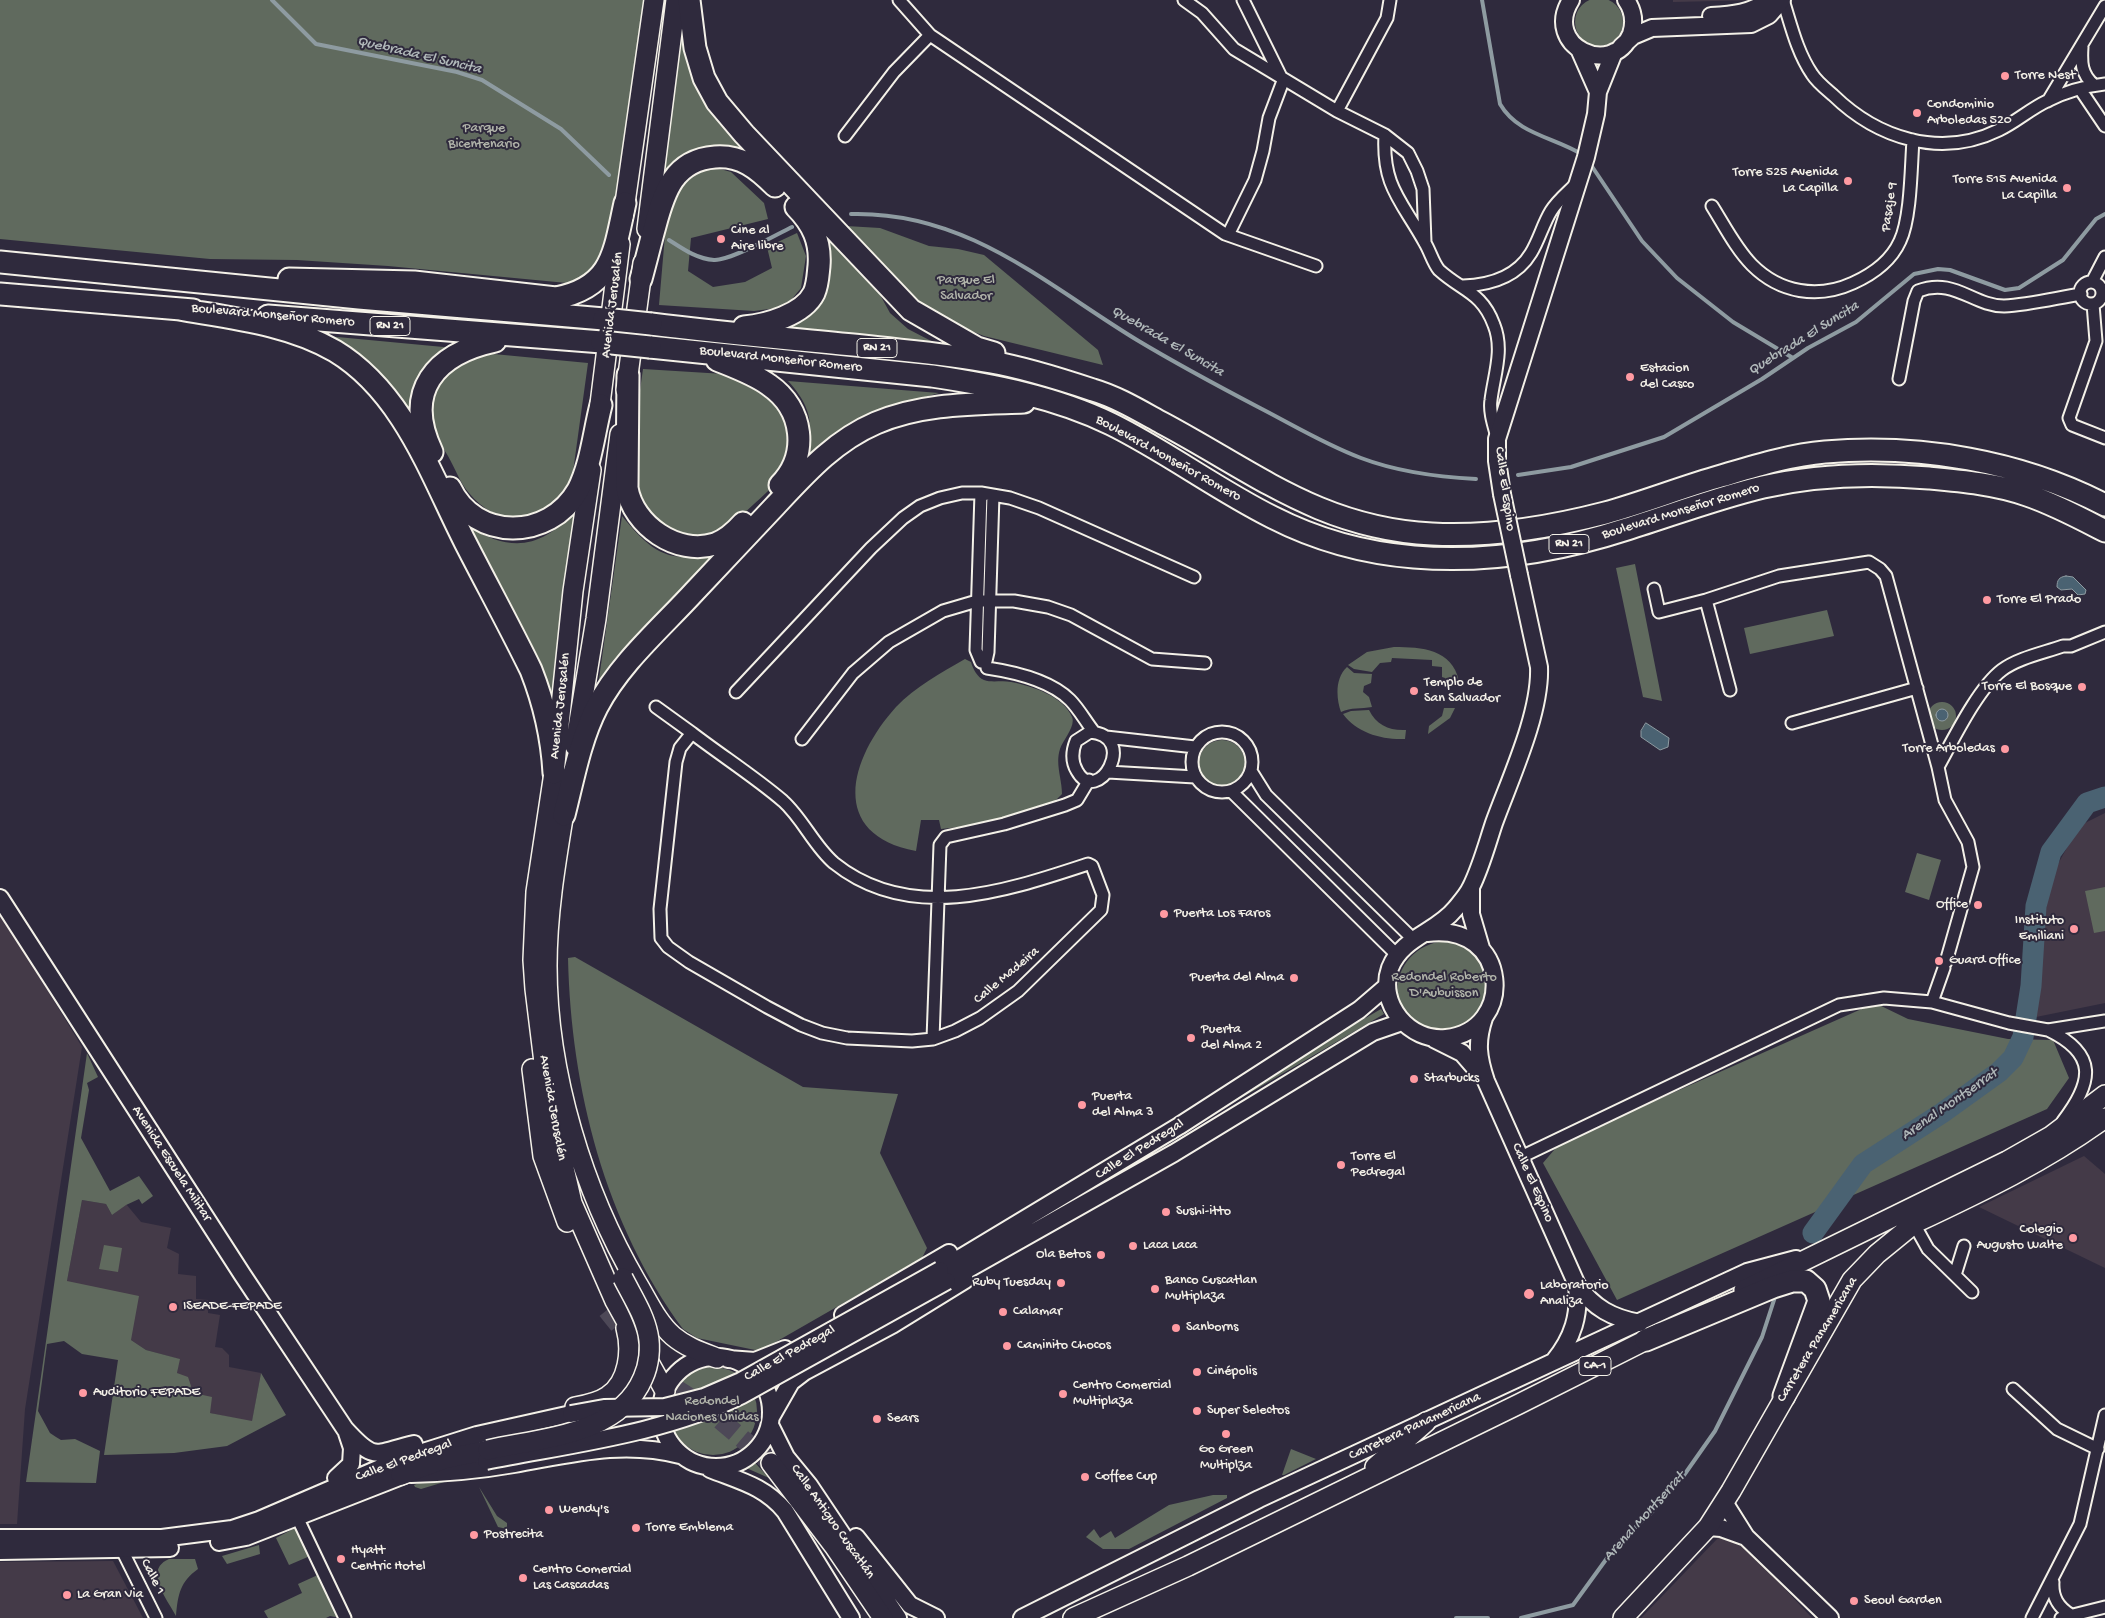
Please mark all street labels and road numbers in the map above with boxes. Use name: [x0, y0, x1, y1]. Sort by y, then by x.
street label: Pasaje 9: [1878, 181, 1902, 233]
street label: Avenida Jerusalén: [598, 251, 628, 359]
street label: Boulevard Monseñor Romero: [191, 300, 355, 332]
road number: RN 21: [370, 316, 410, 336]
road number: RN 21: [857, 338, 897, 358]
street label: Boulevard Monseñor Romero: [699, 343, 863, 377]
street label: Boulevard Monseñor Romero: [1092, 412, 1244, 506]
street label: Calle El Espino: [1490, 446, 1518, 532]
street label: Boulevard Monseñor Romero: [1600, 480, 1762, 544]
road number: RN 21: [1549, 534, 1589, 554]
street label: Avenida Jerusalén: [547, 652, 575, 760]
street label: Calle Madeira: [971, 944, 1043, 1008]
street label: Avenida Jerusalén: [534, 1054, 570, 1162]
street label: Avenida Escuela Militar: [127, 1103, 215, 1225]
street label: Calle El Pedregal: [1093, 1116, 1187, 1184]
street label: Calle El Espino: [1507, 1141, 1557, 1225]
street label: Carretera Panamericana: [1774, 1274, 1862, 1406]
street label: Calle El Pedregal: [742, 1322, 838, 1386]
road number: CA-1: [1579, 1356, 1611, 1375]
street label: Carretera Panamericana: [1346, 1389, 1484, 1465]
street label: Calle El Pedregal: [354, 1436, 454, 1486]
street label: Calle Antiguo Cuscatlán: [786, 1462, 878, 1582]
street label: Calle 1: [136, 1556, 168, 1598]

